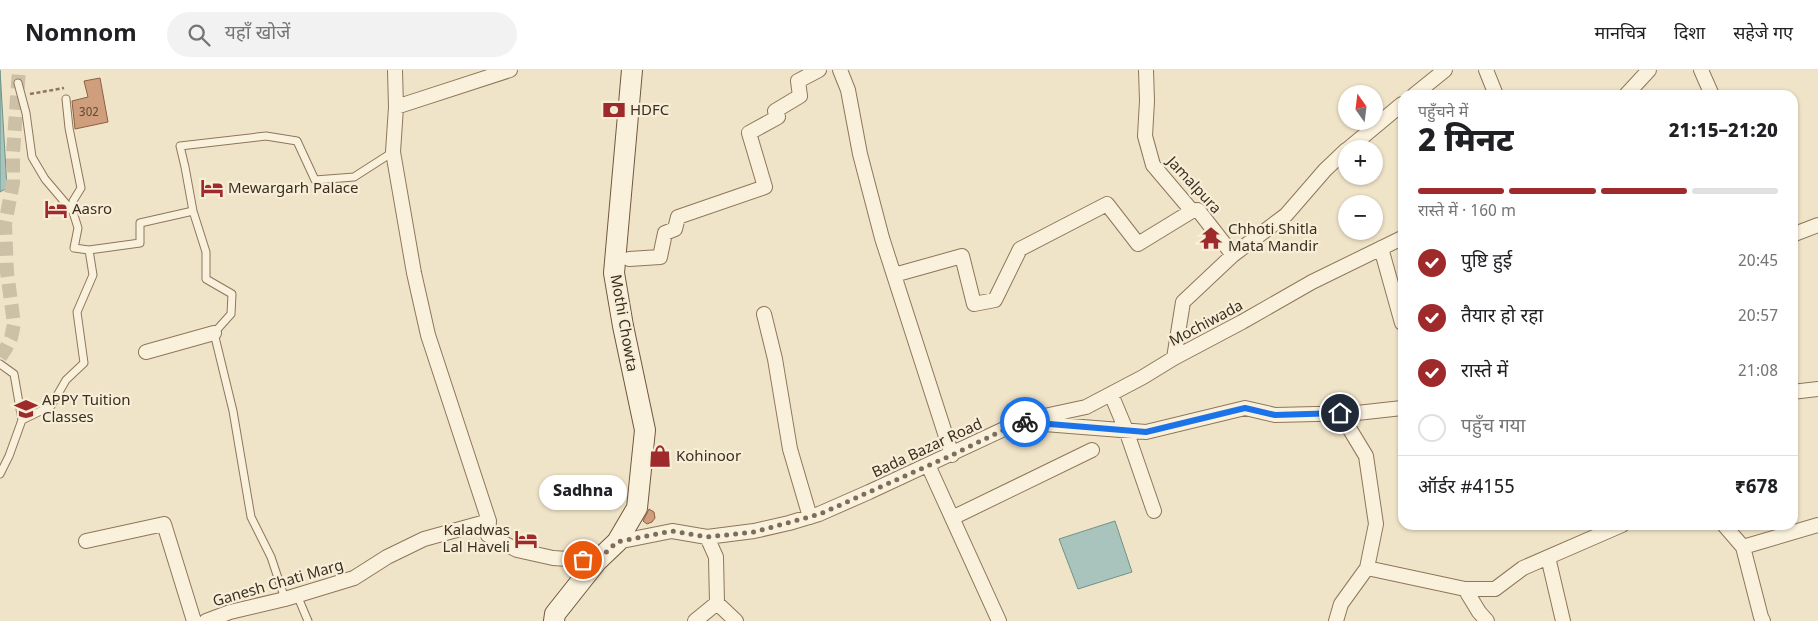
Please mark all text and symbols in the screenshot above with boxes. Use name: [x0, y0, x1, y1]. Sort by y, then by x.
search box: [167, 12, 517, 57]
text: Nomnom: [25, 19, 137, 51]
icon: search: [185, 21, 213, 49]
text: यहाँ खोजें: [225, 22, 290, 47]
text: मानचित्र: [1595, 23, 1646, 46]
text: दिशा: [1674, 23, 1705, 46]
text: सहेजे गए: [1733, 23, 1793, 46]
north arrow: [1338, 85, 1382, 130]
map controls: [1338, 85, 1383, 240]
bank icon: HDFC: [601, 97, 627, 123]
place label: HDFC: [630, 102, 670, 121]
text: पहुँचने में: [1418, 103, 1468, 124]
house number: 302: [79, 105, 99, 121]
text: 21:15–21:20: [1669, 120, 1778, 145]
text: 2 मिनट: [1418, 122, 1514, 164]
button: +: [1338, 140, 1383, 185]
street label: Jamalpura: [1160, 152, 1224, 219]
hotel icon: Mewargarh Palace: [199, 175, 225, 201]
place label: Mewargarh Palace: [228, 180, 358, 199]
button: −: [1338, 195, 1383, 240]
hotel icon: Aasro: [43, 196, 69, 222]
place label: Aasro: [72, 201, 112, 220]
text: रास्ते में · 160 m: [1418, 202, 1516, 223]
place label: Chhoti Shitla Mata Mandir: [1228, 221, 1318, 257]
temple icon: Chhoti Shitla Mata Mandir: [1198, 225, 1224, 251]
icon: check: [1418, 249, 1446, 277]
text: पुष्टि हुई: [1461, 250, 1512, 275]
text: 20:45: [1738, 252, 1778, 273]
street label: Mothi Chowta: [605, 273, 640, 373]
street label: Mochiwada: [1167, 297, 1247, 352]
icon: check: [1418, 304, 1446, 332]
text: तैयार हो रहा: [1461, 305, 1543, 330]
text: 20:57: [1738, 307, 1778, 328]
icon: check: [1418, 359, 1446, 387]
text: रास्ते में: [1461, 360, 1508, 385]
text: 21:08: [1738, 362, 1778, 383]
place label: APPY Tuition Classes: [42, 392, 131, 428]
pin: [1319, 392, 1361, 434]
school or university icon: APPY Tuition Classes: [13, 396, 39, 422]
courier: [1000, 397, 1050, 447]
icon: home: [1326, 399, 1354, 427]
icon: bike: [1011, 408, 1039, 436]
text: पहुँच गया: [1461, 415, 1526, 440]
street label: Bada Bazar Road: [869, 416, 986, 483]
shop icon: Kohinoor: [647, 443, 673, 469]
place label: Kohinoor: [676, 448, 741, 467]
callout: Sadhna: [539, 475, 627, 510]
text: ऑर्डर #4155: [1418, 476, 1515, 501]
text: ₹678: [1735, 476, 1778, 501]
text: Sadhna: [553, 482, 613, 503]
place label: Kaladwas Lal Haveli: [443, 522, 510, 558]
hotel icon: Kaladwas Lal Haveli: [513, 526, 539, 552]
pin: [562, 539, 604, 581]
icon: bag: [569, 546, 597, 574]
street label: Ganesh Chati Marg: [211, 557, 346, 612]

